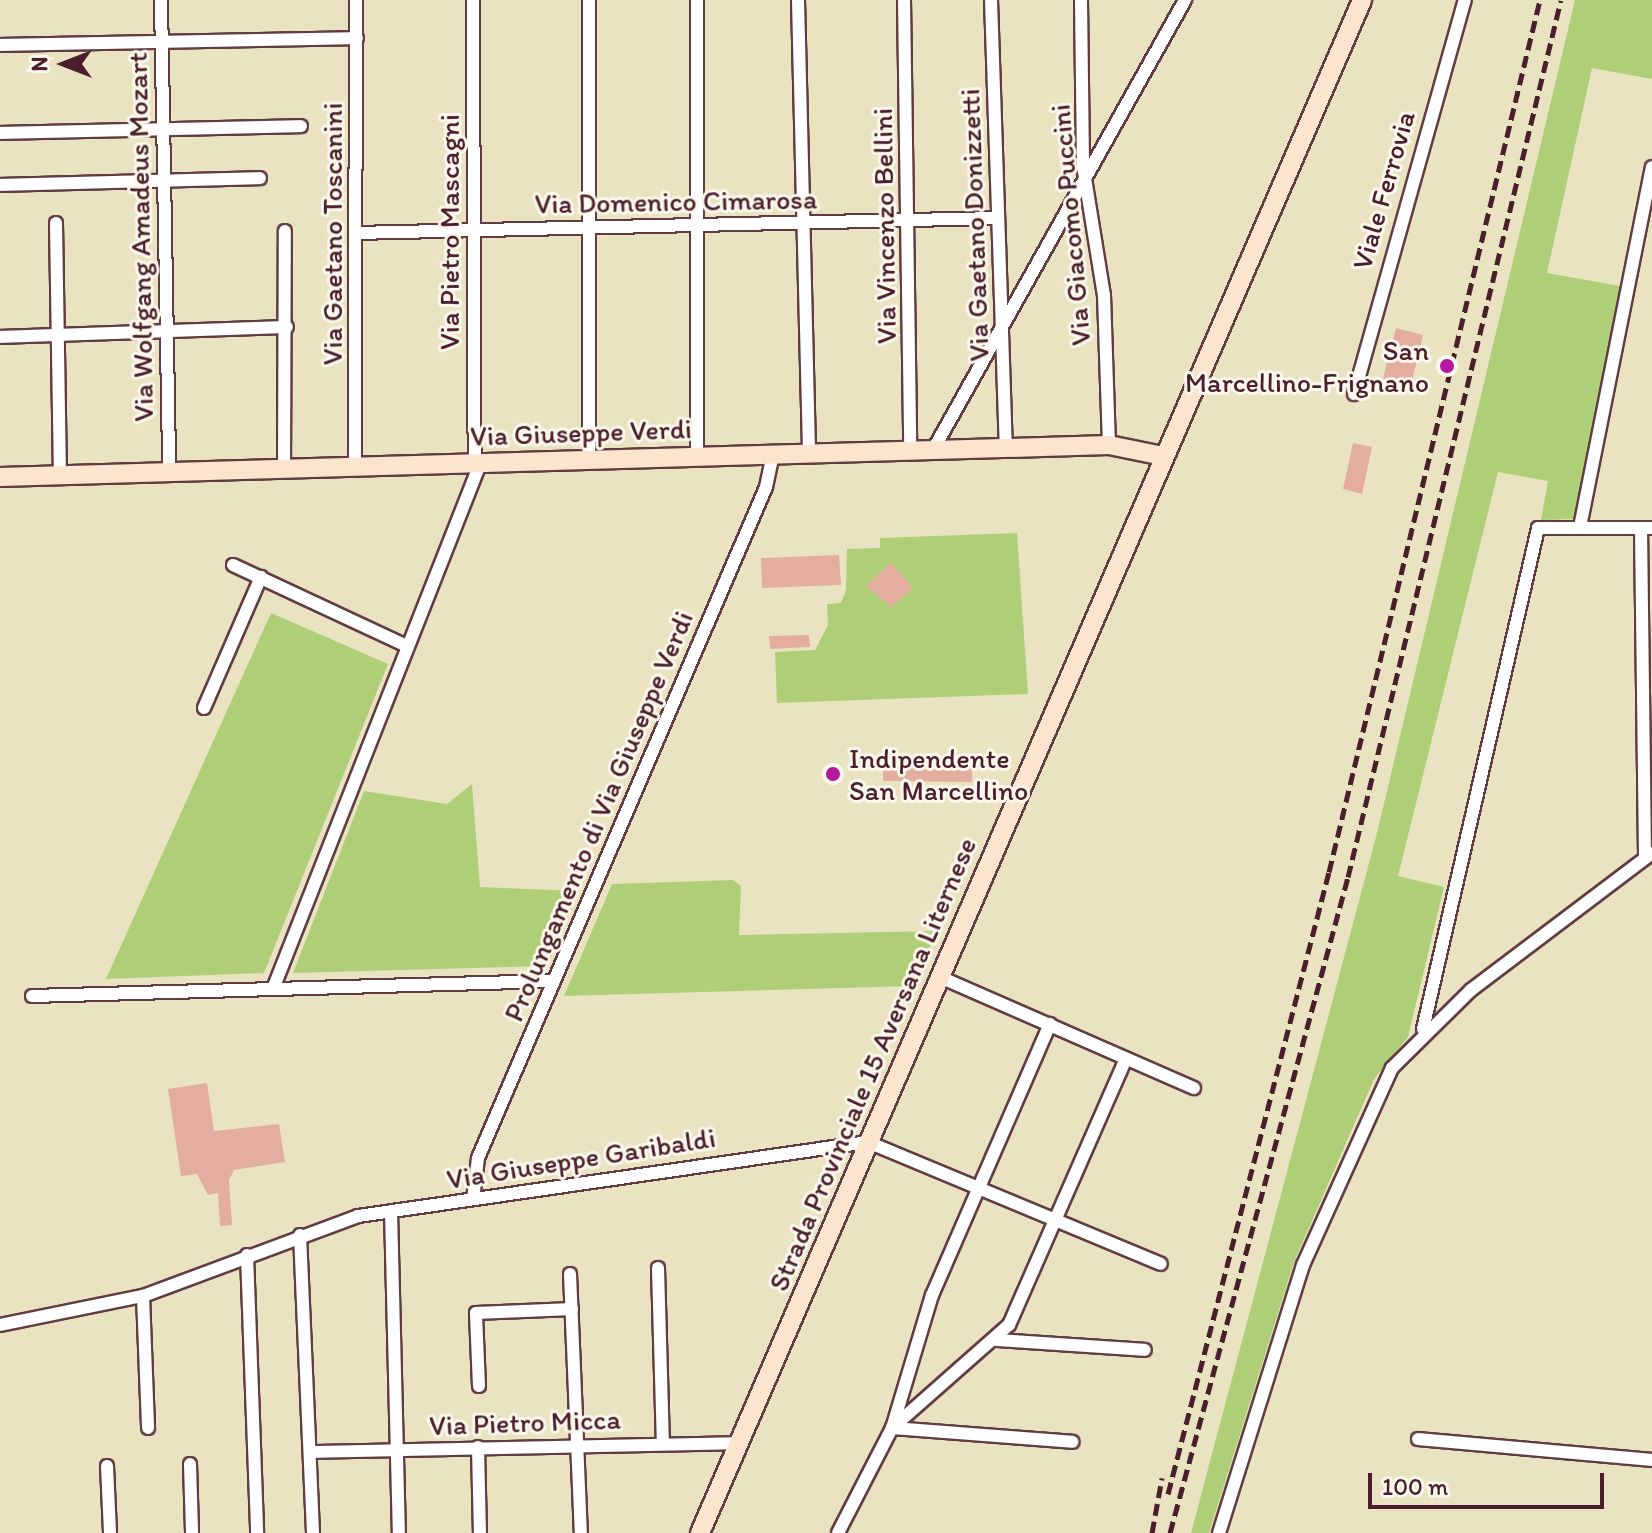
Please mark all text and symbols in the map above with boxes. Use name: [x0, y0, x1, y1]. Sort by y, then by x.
north arrow: [24, 24, 104, 104]
street label: Via Wolfgang Amadeus Mozart: [120, 53, 160, 421]
text: N: [26, 57, 53, 71]
street label: Via Gaetano Donizzetti: [952, 88, 996, 362]
street label: Via Gaetano Toscanini: [315, 102, 349, 366]
street label: Via Giacomo Puccini: [1043, 103, 1097, 347]
street label: Viale Ferrovia: [1344, 107, 1422, 273]
street label: Via Vincenzo Bellini: [865, 108, 903, 344]
street label: Via Pietro Mascagni: [432, 115, 466, 349]
street label: Via Domenico Cimarosa: [534, 182, 818, 220]
place label: San Marcellino-Frignano: [1185, 333, 1429, 399]
marker: San Marcellino-Frignano: [1436, 355, 1458, 377]
street label: Via Giuseppe Verdi: [470, 411, 692, 453]
street label: Prolungamento di Via Giuseppe Verdi: [496, 606, 700, 1026]
place label: Indipendente San Marcellino: [849, 741, 1027, 807]
marker: Indipendente San Marcellino: [824, 765, 842, 783]
street label: Strada Provinciale 15 Aversana Liternese: [761, 832, 983, 1296]
street label: Via Giuseppe Garibaldi: [444, 1120, 718, 1196]
street label: Via Pietro Micca: [429, 1402, 621, 1442]
scale bar: [1372, 1457, 1608, 1507]
text: 100 m: [1382, 1472, 1448, 1501]

